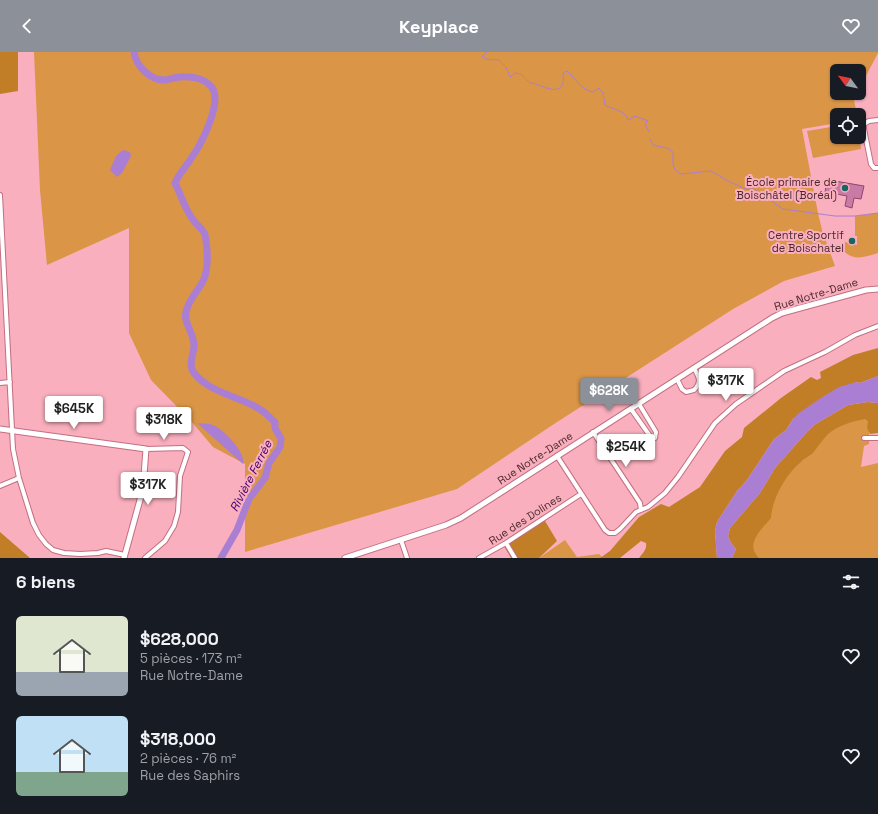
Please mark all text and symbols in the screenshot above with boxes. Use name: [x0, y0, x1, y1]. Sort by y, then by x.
icon: back: [16, 15, 38, 37]
text: Keyplace: [399, 15, 479, 38]
icon: heart: [840, 15, 862, 37]
north arrow: [830, 64, 866, 100]
map controls: [830, 64, 866, 144]
button: locate: [830, 108, 866, 144]
place label: École primaire de Boischâtel (Boréal): [736, 175, 837, 202]
marker: École primaire de Boischâtel (Boréal): [840, 183, 850, 193]
place label: Centre Sportif de Boischatel: [768, 228, 844, 255]
marker: Centre Sportif de Boischatel: [847, 236, 857, 246]
street label: Rue Notre-Dame: [772, 275, 860, 313]
pin: $317K: [698, 368, 754, 402]
text: $317K: [708, 372, 744, 389]
pin: $628K: [581, 378, 637, 412]
text: $628K: [589, 382, 629, 399]
pin: $645K: [46, 396, 102, 430]
text: $645K: [54, 400, 94, 417]
pin: $318K: [136, 407, 192, 441]
text: $318K: [145, 411, 183, 428]
street label: Rue Notre-Dame: [495, 428, 575, 488]
pin: $254K: [598, 434, 654, 468]
water label: Rivière Ferrée: [226, 437, 276, 514]
text: $254K: [606, 438, 646, 455]
pin: $317K: [120, 472, 176, 506]
text: $317K: [130, 476, 166, 493]
street label: Rue des Dolines: [486, 490, 564, 548]
text: 6 biens: [16, 571, 75, 593]
icon: filters: [840, 571, 862, 593]
text: $628,000: [140, 628, 219, 650]
icon: home: [48, 632, 96, 680]
icon: heart: [840, 645, 862, 667]
text: 5 pièces · 173 m²: [140, 650, 242, 667]
text: Rue Notre-Dame: [140, 667, 243, 684]
text: $318,000: [140, 728, 216, 750]
icon: home: [48, 732, 96, 780]
icon: heart: [840, 745, 862, 767]
text: 2 pièces · 76 m²: [140, 750, 236, 767]
text: Rue des Saphirs: [140, 767, 240, 784]

